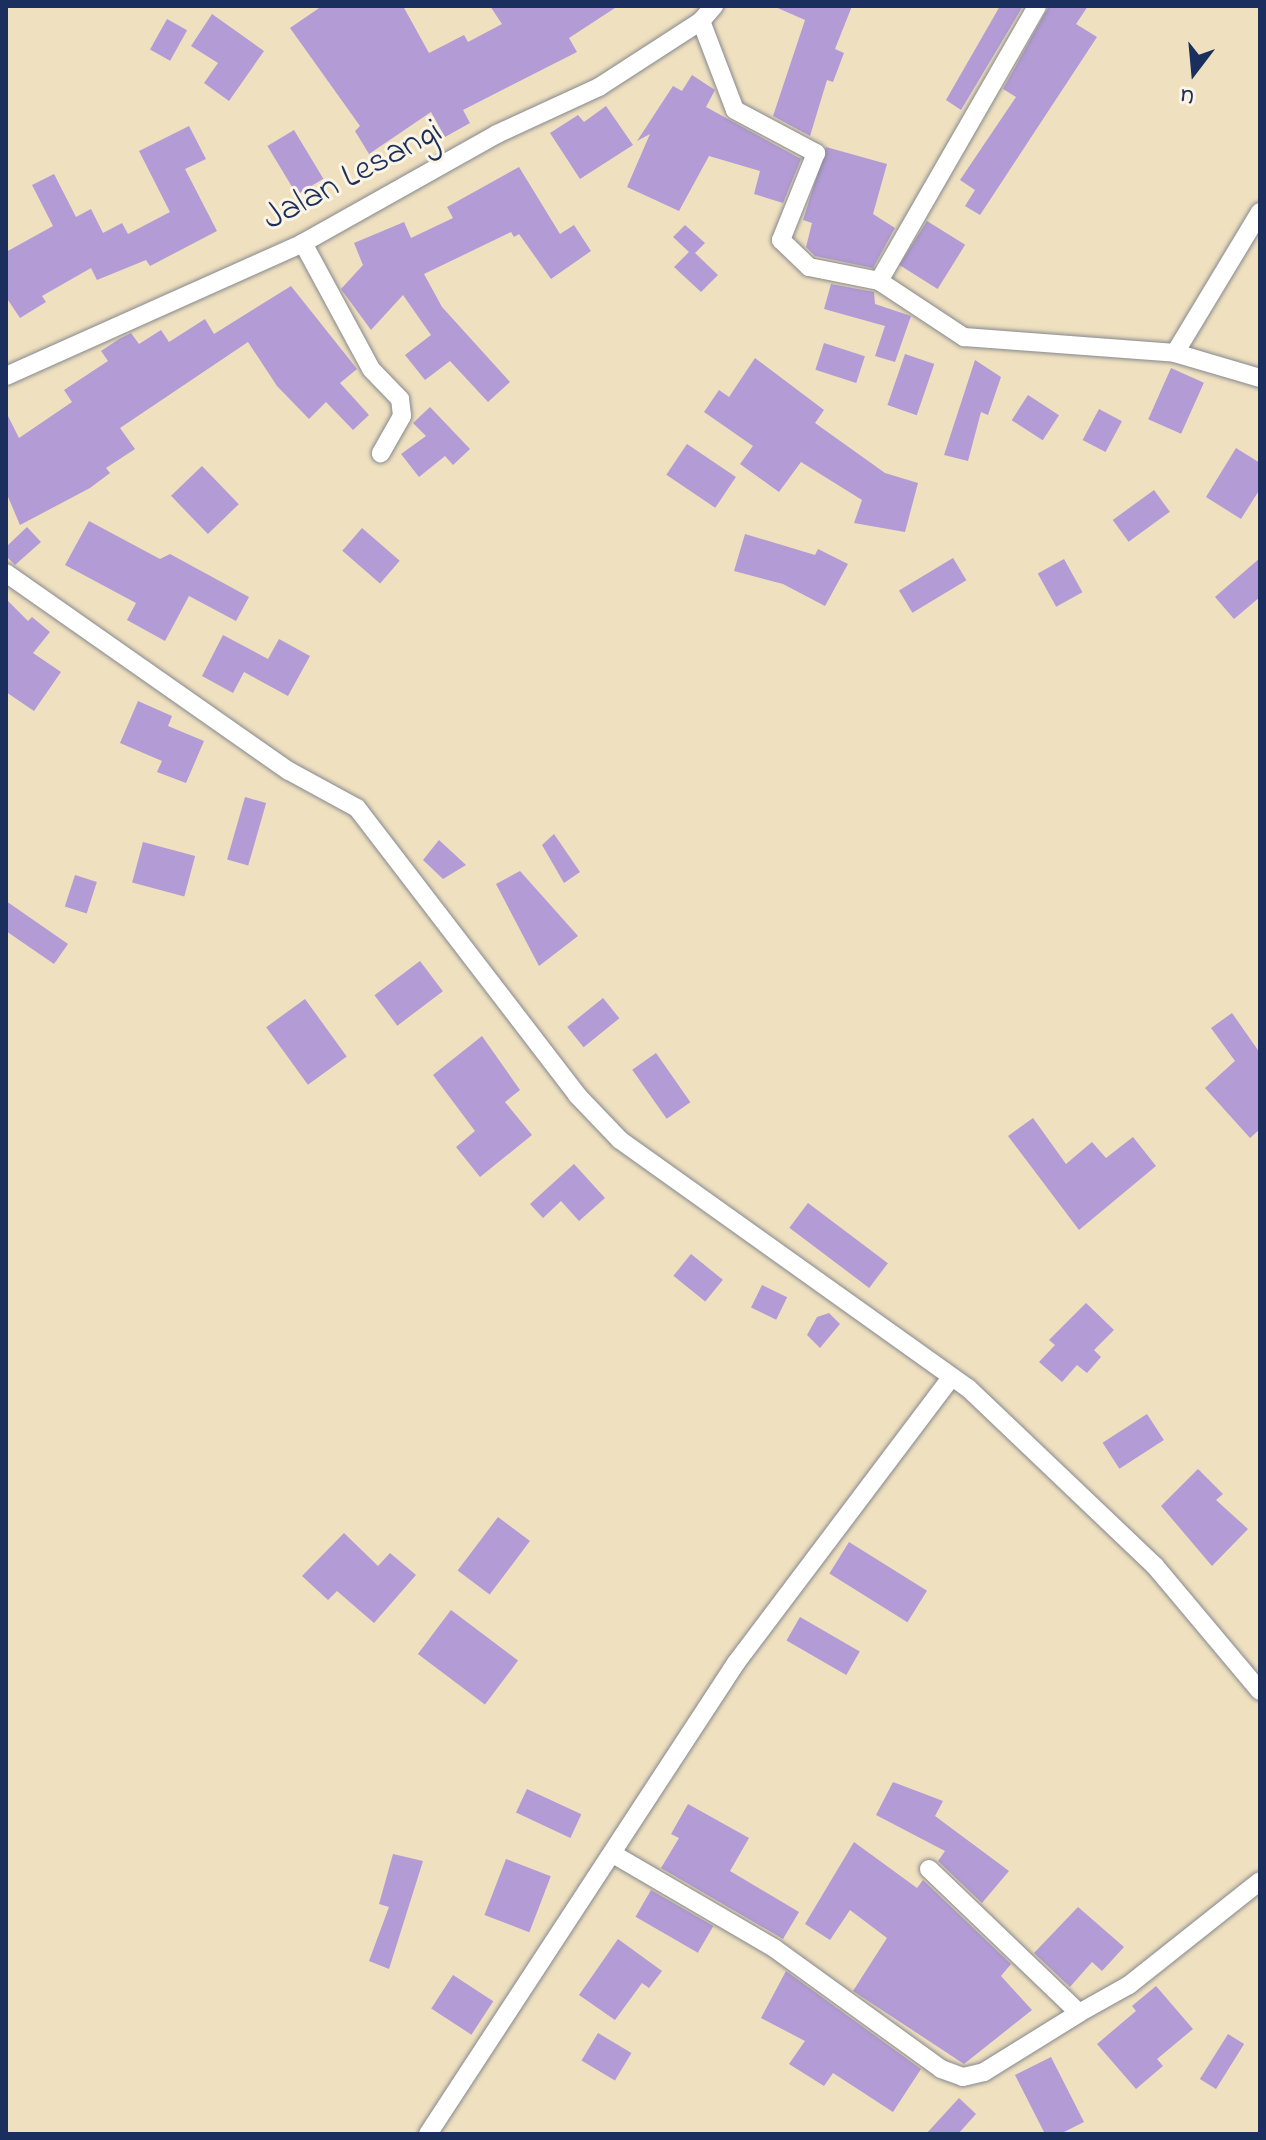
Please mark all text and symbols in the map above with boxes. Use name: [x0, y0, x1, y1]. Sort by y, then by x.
north arrow: [1154, 32, 1234, 112]
text: U: [1176, 78, 1198, 112]
street label: Jalan Lesangi: [256, 111, 450, 241]

